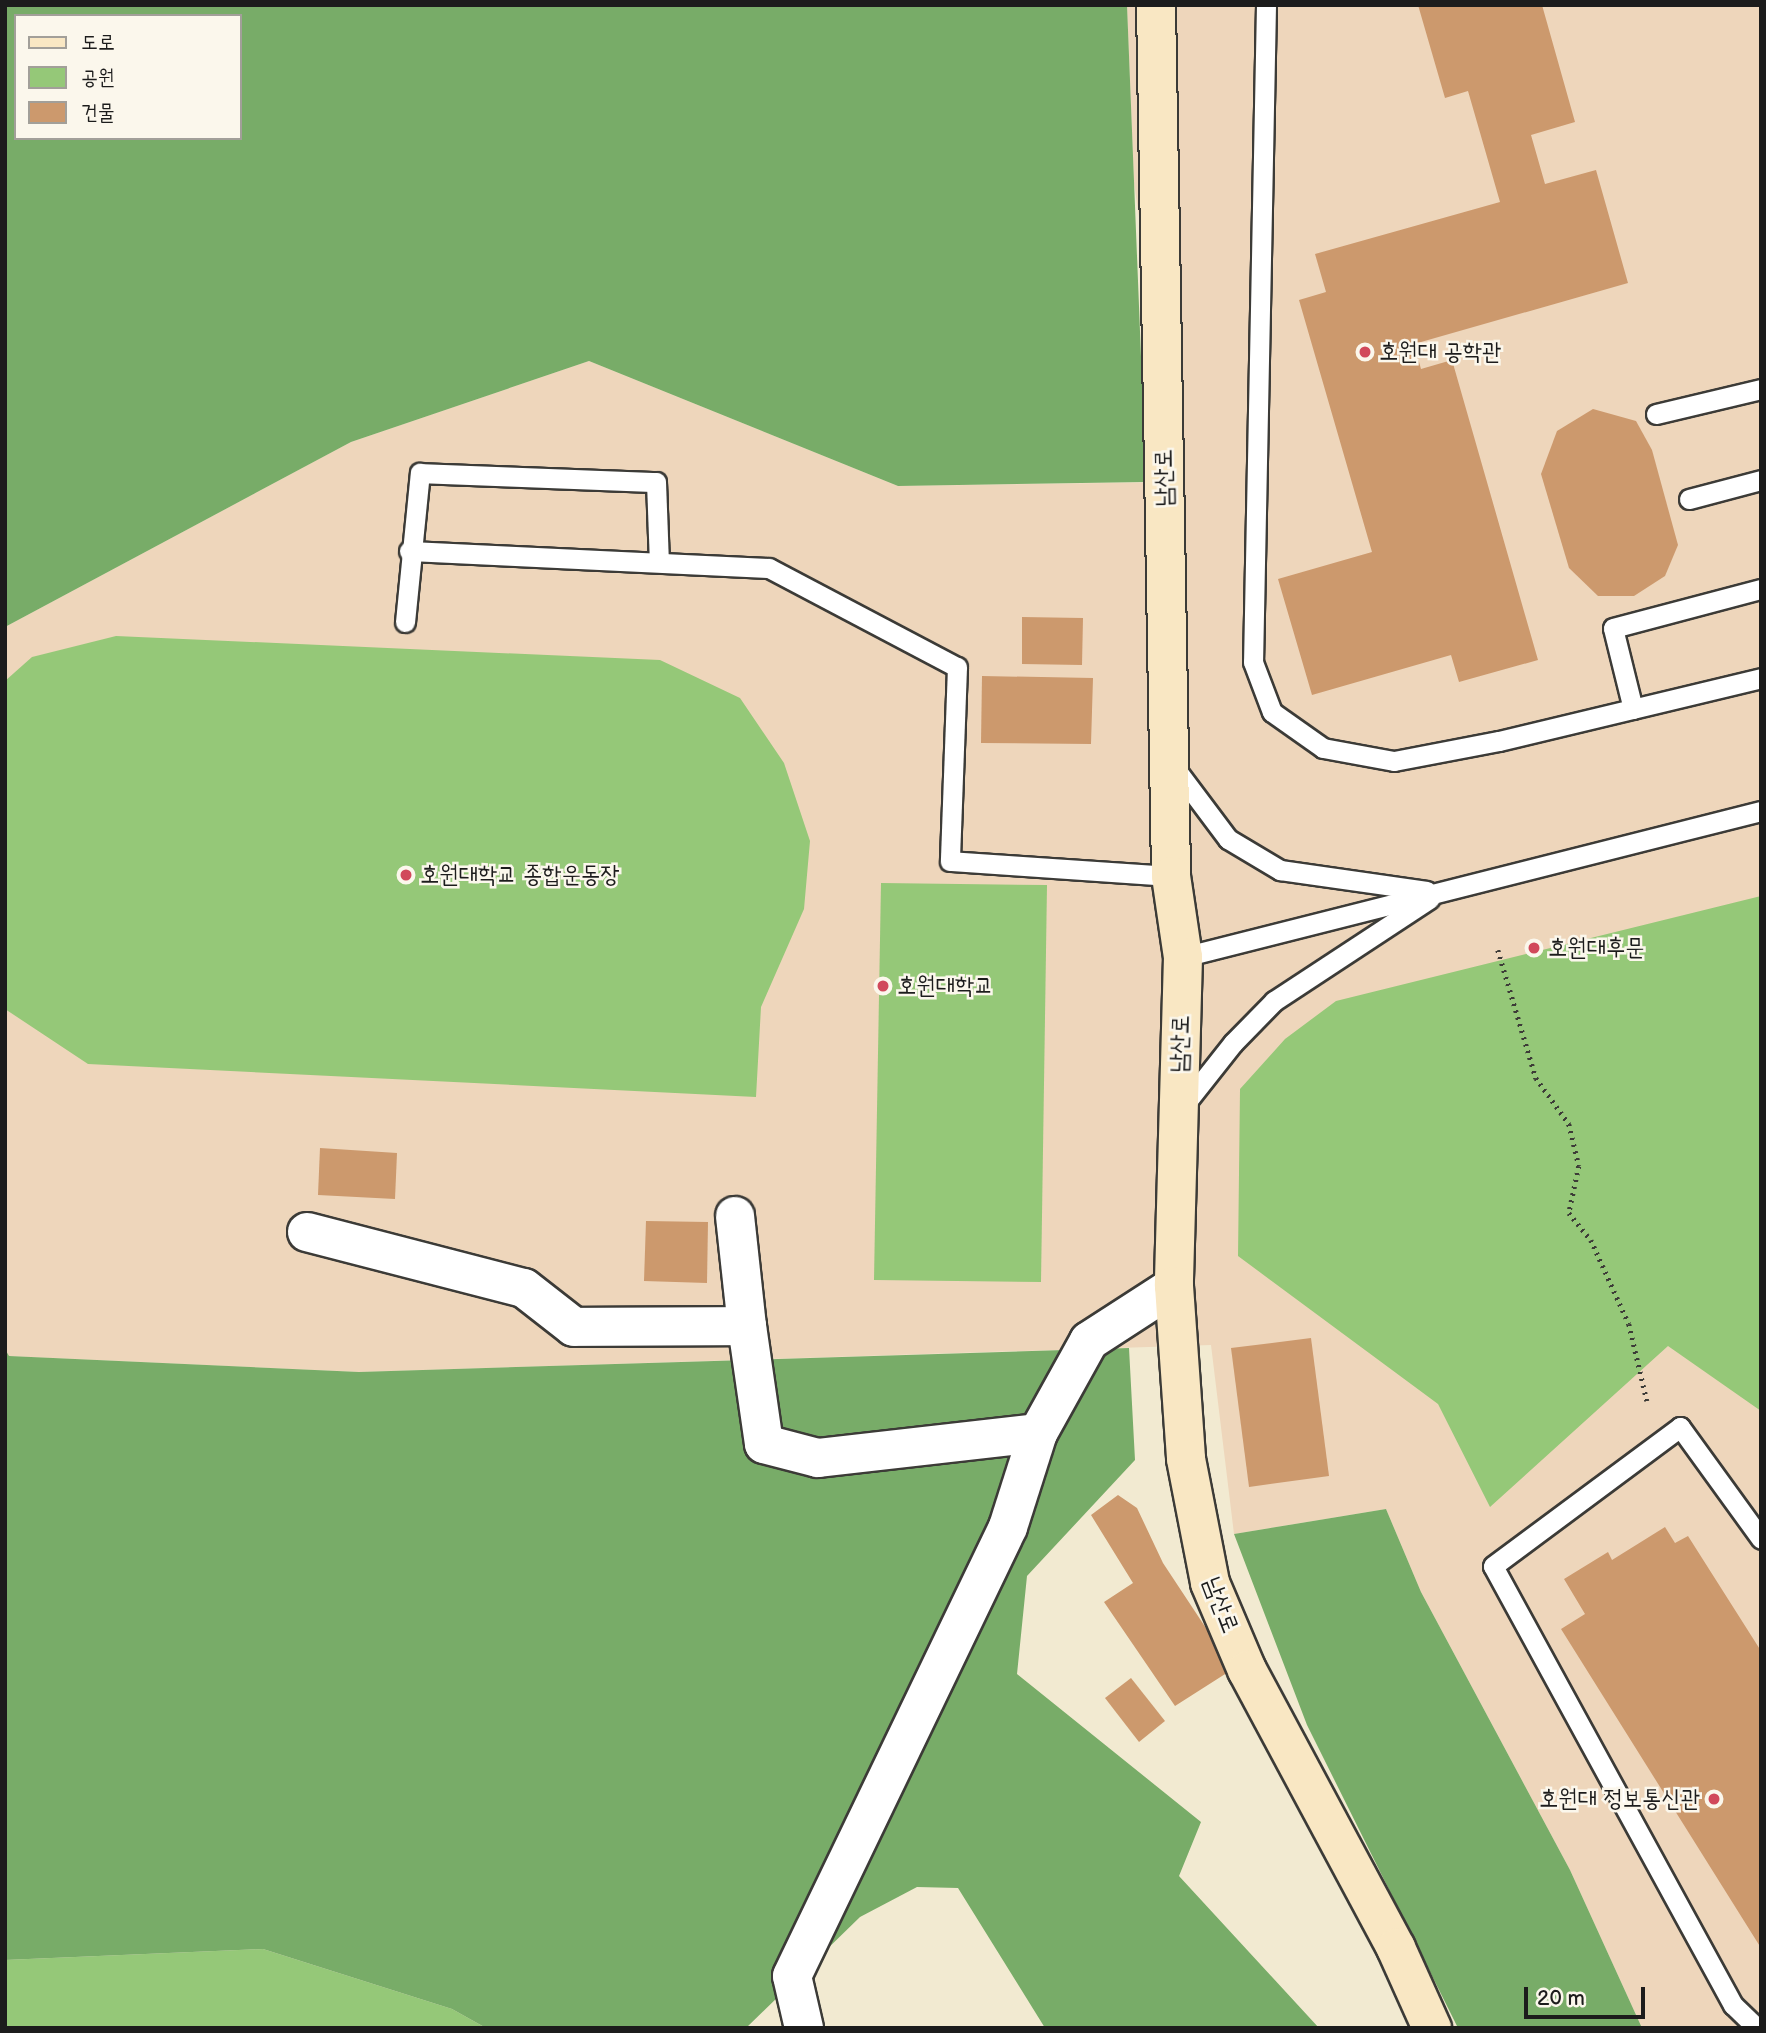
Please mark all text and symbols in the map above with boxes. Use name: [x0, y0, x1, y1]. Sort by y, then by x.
legend: [14, 14, 242, 140]
text: 도로: [81, 30, 115, 55]
text: 공원: [81, 65, 115, 90]
text: 건물: [81, 100, 115, 125]
place label: 호원대 공학관: [1379, 338, 1501, 366]
marker: 호원대 공학관: [1357, 344, 1373, 360]
street label: 남산로: [1149, 449, 1179, 507]
place label: 호원대학교 종합운동장: [420, 861, 620, 889]
marker: 호원대학교 종합운동장: [398, 867, 414, 883]
place label: 호원대후문: [1548, 934, 1645, 962]
marker: 호원대후문: [1526, 940, 1542, 956]
place label: 호원대학교: [897, 972, 994, 1000]
marker: 호원대학교: [875, 978, 891, 994]
street label: 남산로: [1165, 1015, 1195, 1073]
street label: 남산로: [1197, 1573, 1245, 1637]
place label: 호원대 정보통신관: [1539, 1785, 1700, 1813]
marker: 호원대 정보통신관: [1706, 1791, 1722, 1807]
scale bar: [1528, 1974, 1649, 2018]
text: 20 m: [1537, 1986, 1585, 2011]

